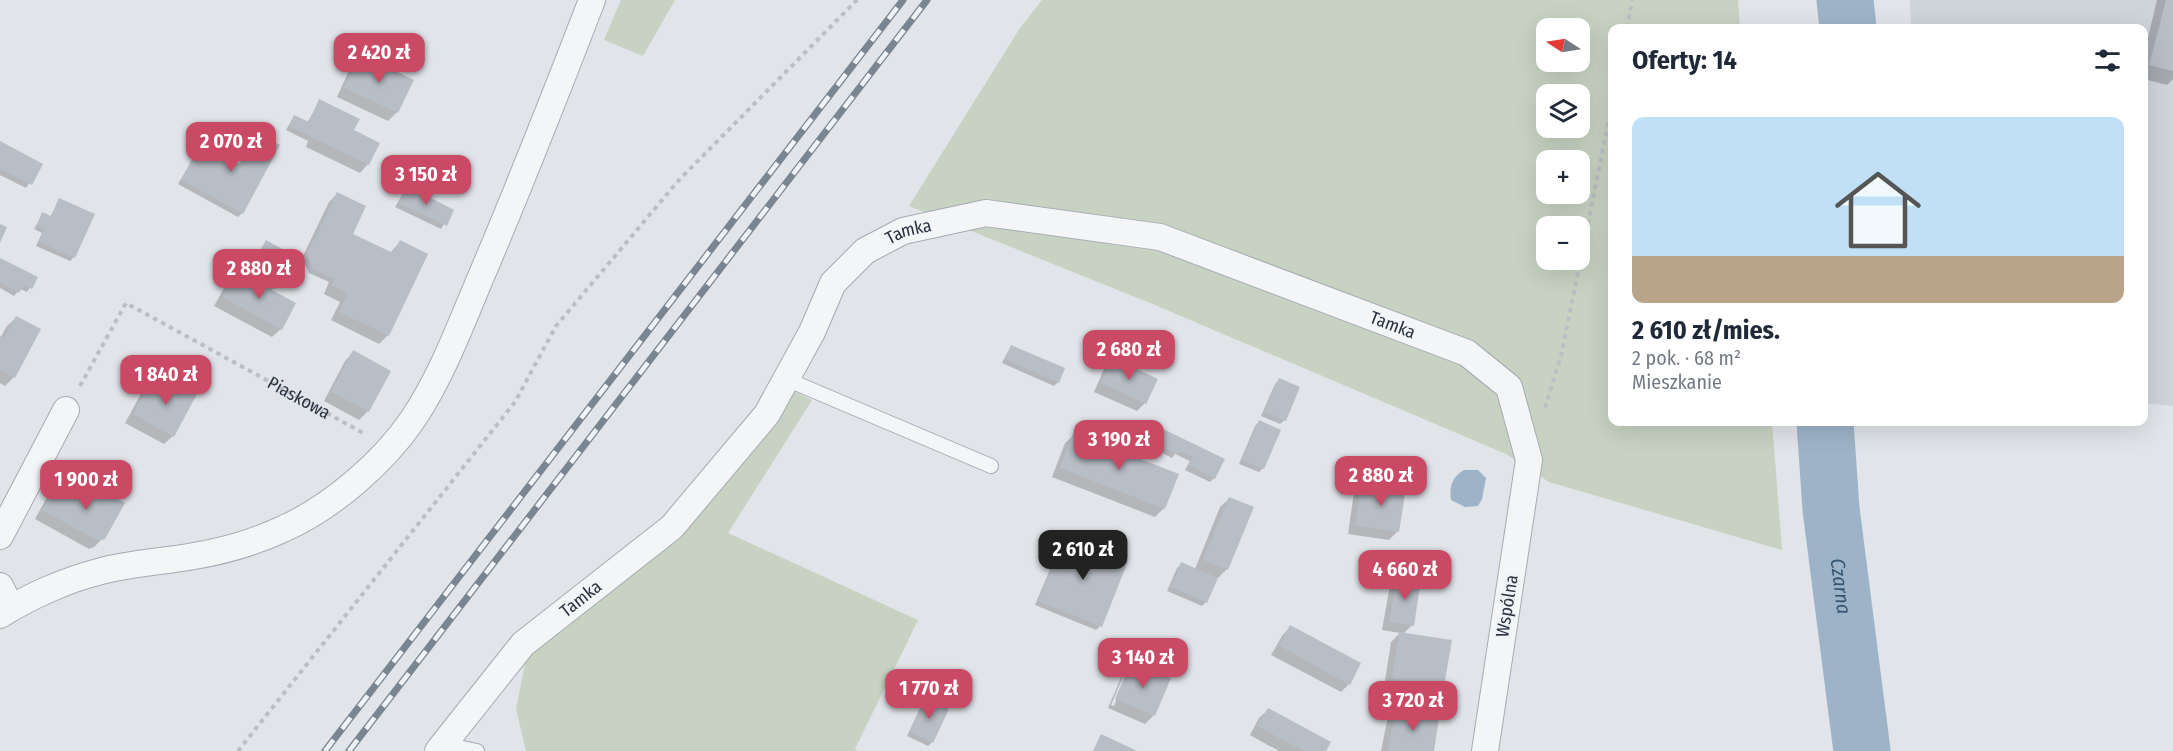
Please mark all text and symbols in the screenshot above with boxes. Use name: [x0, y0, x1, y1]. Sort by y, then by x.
north arrow: [1536, 18, 1590, 72]
map controls: [1536, 18, 1590, 270]
pin: 2 420 zł: [317, 33, 441, 84]
text: 2 420 zł: [348, 40, 410, 64]
icon: filters: [2091, 44, 2124, 77]
text: Oferty: 14: [1632, 45, 1737, 76]
button: layers: [1536, 84, 1590, 138]
pin: 2 070 zł: [169, 122, 293, 173]
text: 2 070 zł: [200, 129, 262, 153]
button: +: [1536, 150, 1590, 204]
pin: 3 150 zł: [364, 155, 488, 206]
icon: home: [1824, 156, 1932, 264]
text: 3 150 zł: [395, 162, 457, 186]
street label: Tamka: [882, 214, 934, 249]
button: −: [1536, 216, 1590, 270]
pin: 2 880 zł: [197, 249, 321, 300]
text: 2 880 zł: [227, 256, 291, 280]
street label: Tamka: [1367, 306, 1419, 344]
text: 2 610 zł/mies.: [1632, 315, 1780, 346]
pin: 2 680 zł: [1067, 330, 1191, 381]
text: 2 680 zł: [1097, 337, 1161, 361]
text: 2 pok. · 68 m²: [1632, 346, 1741, 370]
pin: 1 840 zł: [104, 355, 228, 406]
text: 1 840 zł: [134, 362, 198, 386]
text: Mieszkanie: [1632, 370, 1722, 394]
street label: Piaskowa: [264, 372, 334, 424]
pin: 3 190 zł: [1057, 420, 1181, 471]
text: 3 190 zł: [1088, 427, 1150, 451]
pin: 2 880 zł: [1319, 456, 1443, 507]
pin: 1 900 zł: [24, 460, 148, 511]
text: 2 880 zł: [1349, 463, 1413, 487]
text: 1 900 zł: [54, 467, 118, 491]
pin: 2 610 zł: [1021, 530, 1145, 581]
text: 2 610 zł: [1052, 537, 1114, 561]
pin: 4 660 zł: [1343, 550, 1467, 601]
text: 4 660 zł: [1372, 557, 1438, 581]
water label: Czarna: [1825, 557, 1856, 615]
street label: Wspólna: [1491, 573, 1523, 639]
street label: Tamka: [555, 575, 606, 622]
pin: 3 140 zł: [1081, 638, 1205, 689]
text: 3 140 zł: [1112, 645, 1174, 669]
pin: 1 770 zł: [867, 669, 991, 720]
text: 1 770 zł: [899, 676, 959, 700]
pin: 3 720 zł: [1351, 681, 1475, 732]
text: 3 720 zł: [1382, 688, 1444, 712]

